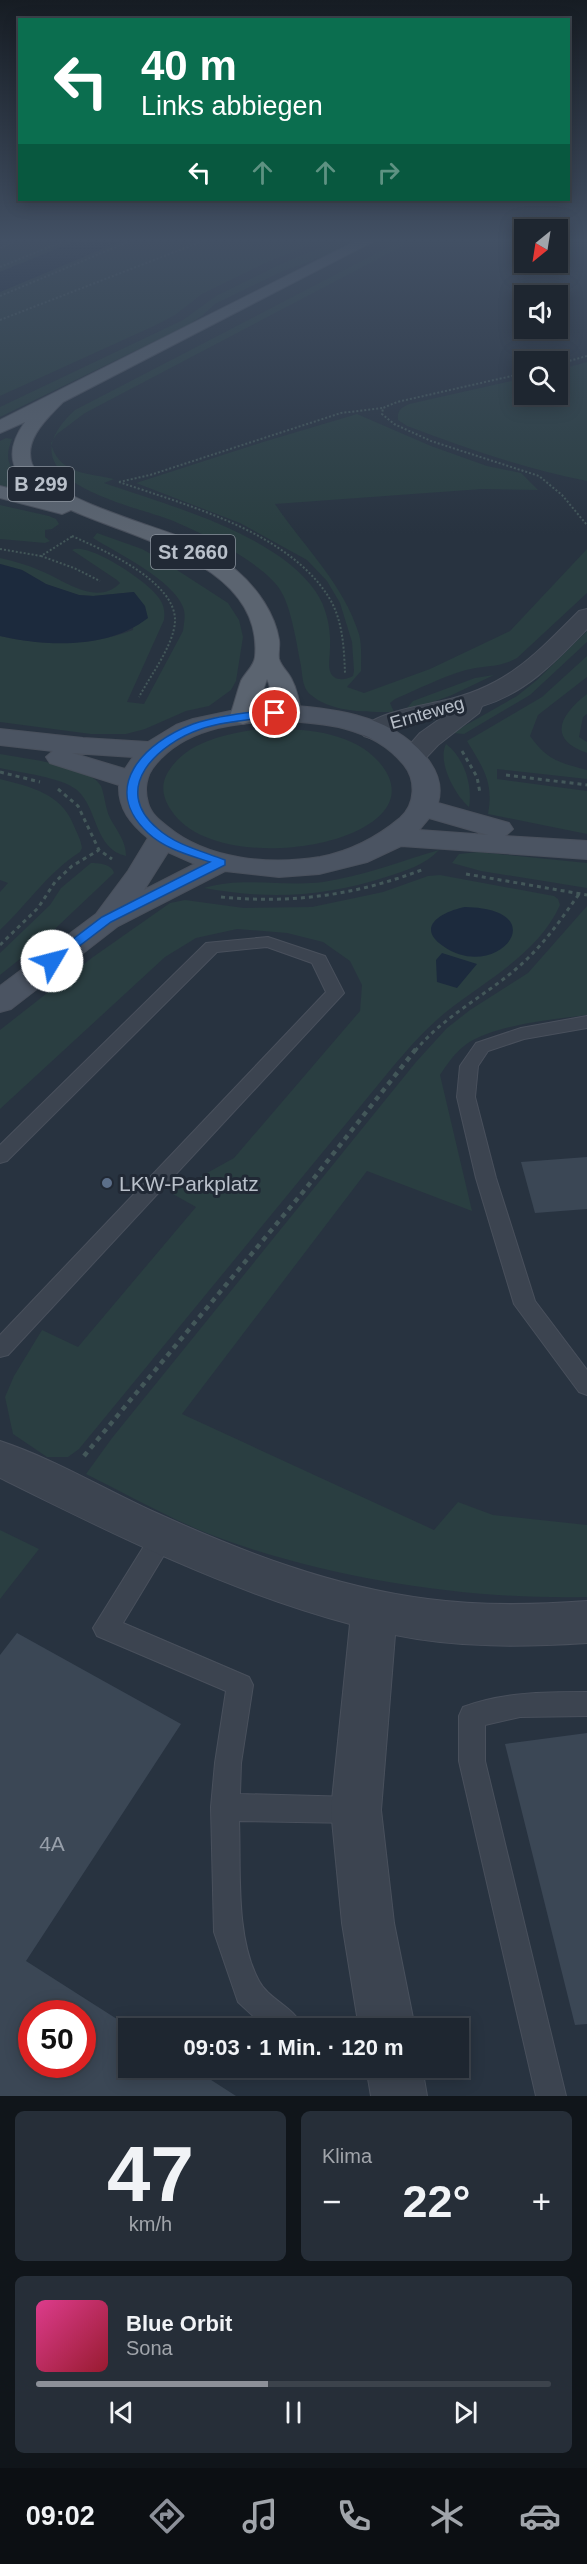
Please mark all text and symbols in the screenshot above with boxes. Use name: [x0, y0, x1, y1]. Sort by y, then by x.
icon: left: [42, 42, 120, 120]
text: 40 m: [141, 42, 237, 89]
text: Links abbiegen: [141, 91, 323, 121]
icon: left: [183, 156, 216, 189]
icon: ahead: [246, 156, 279, 189]
icon: ahead: [309, 156, 342, 189]
icon: right: [372, 156, 405, 189]
north arrow: [514, 219, 568, 273]
map controls: [514, 219, 568, 405]
button: sound: [514, 285, 568, 339]
button: search: [514, 351, 568, 405]
road number: B 299: [8, 467, 74, 501]
road number: St 2660: [151, 535, 235, 569]
pin: [249, 687, 300, 738]
street label: Ernteweg: [388, 693, 466, 733]
icon: arrive: [258, 696, 291, 729]
position arrow: [20, 929, 84, 993]
place label: LKW-Parkplatz: [119, 1172, 259, 1195]
marker: LKW-Parkplatz: [100, 1176, 114, 1190]
house number: 4A: [39, 1832, 65, 1855]
speed limit sign: 50: [18, 2000, 96, 2078]
text: 09:03 · 1 Min. · 120 m: [183, 2035, 404, 2060]
text: 47: [107, 2130, 194, 2218]
text: Klima: [322, 2145, 372, 2167]
text: 22°: [402, 2176, 471, 2227]
text: −: [322, 2183, 341, 2220]
text: +: [532, 2183, 551, 2220]
text: km/h: [129, 2213, 172, 2235]
text: Blue Orbit: [126, 2311, 232, 2336]
text: Sona: [126, 2337, 173, 2359]
icon: previous: [105, 2396, 138, 2429]
icon: pause: [277, 2396, 310, 2429]
icon: next: [449, 2396, 482, 2429]
icon: directions: [146, 2495, 188, 2537]
icon: music: [239, 2495, 281, 2537]
icon: phone: [333, 2495, 375, 2537]
icon: climate: [426, 2495, 468, 2537]
icon: car: [519, 2495, 561, 2537]
text: 09:02: [26, 2501, 95, 2531]

